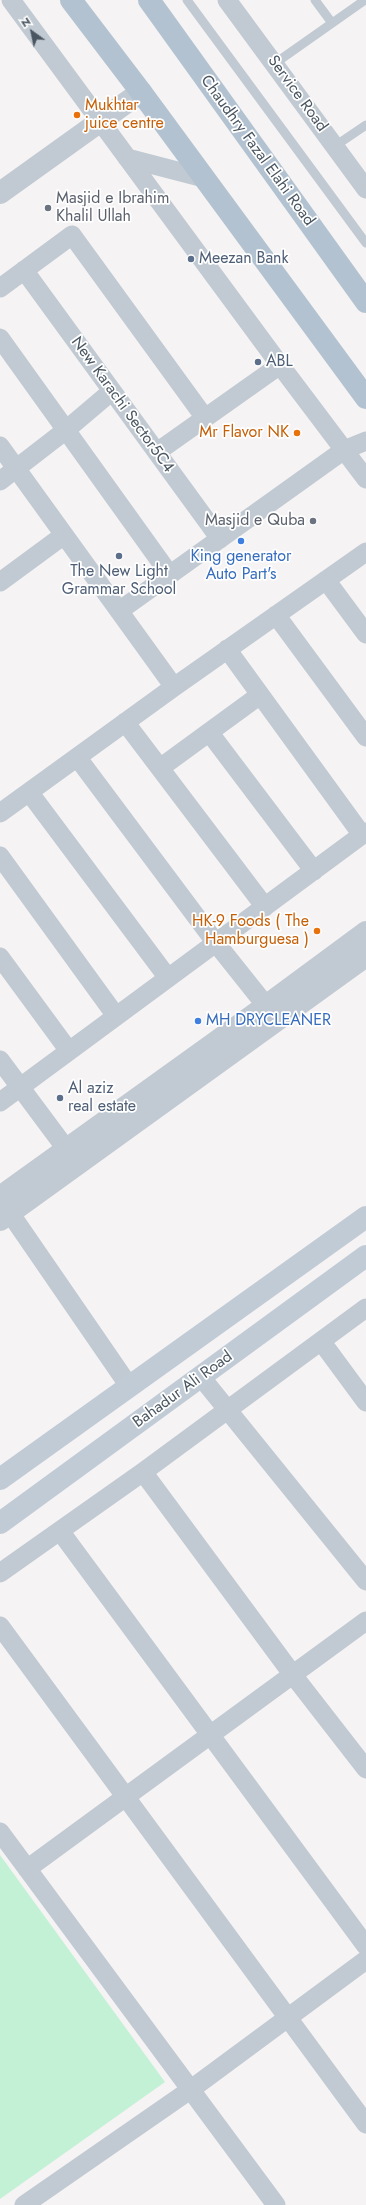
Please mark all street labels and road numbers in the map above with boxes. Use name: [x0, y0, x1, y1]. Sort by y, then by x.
street label: Service Road: [263, 52, 331, 136]
street label: Chaudhry Fazal Elahi Road: [196, 72, 318, 230]
street label: New Karachi Sector5C4: [66, 333, 178, 477]
street label: Bahadur Ali Road: [130, 1347, 236, 1433]

